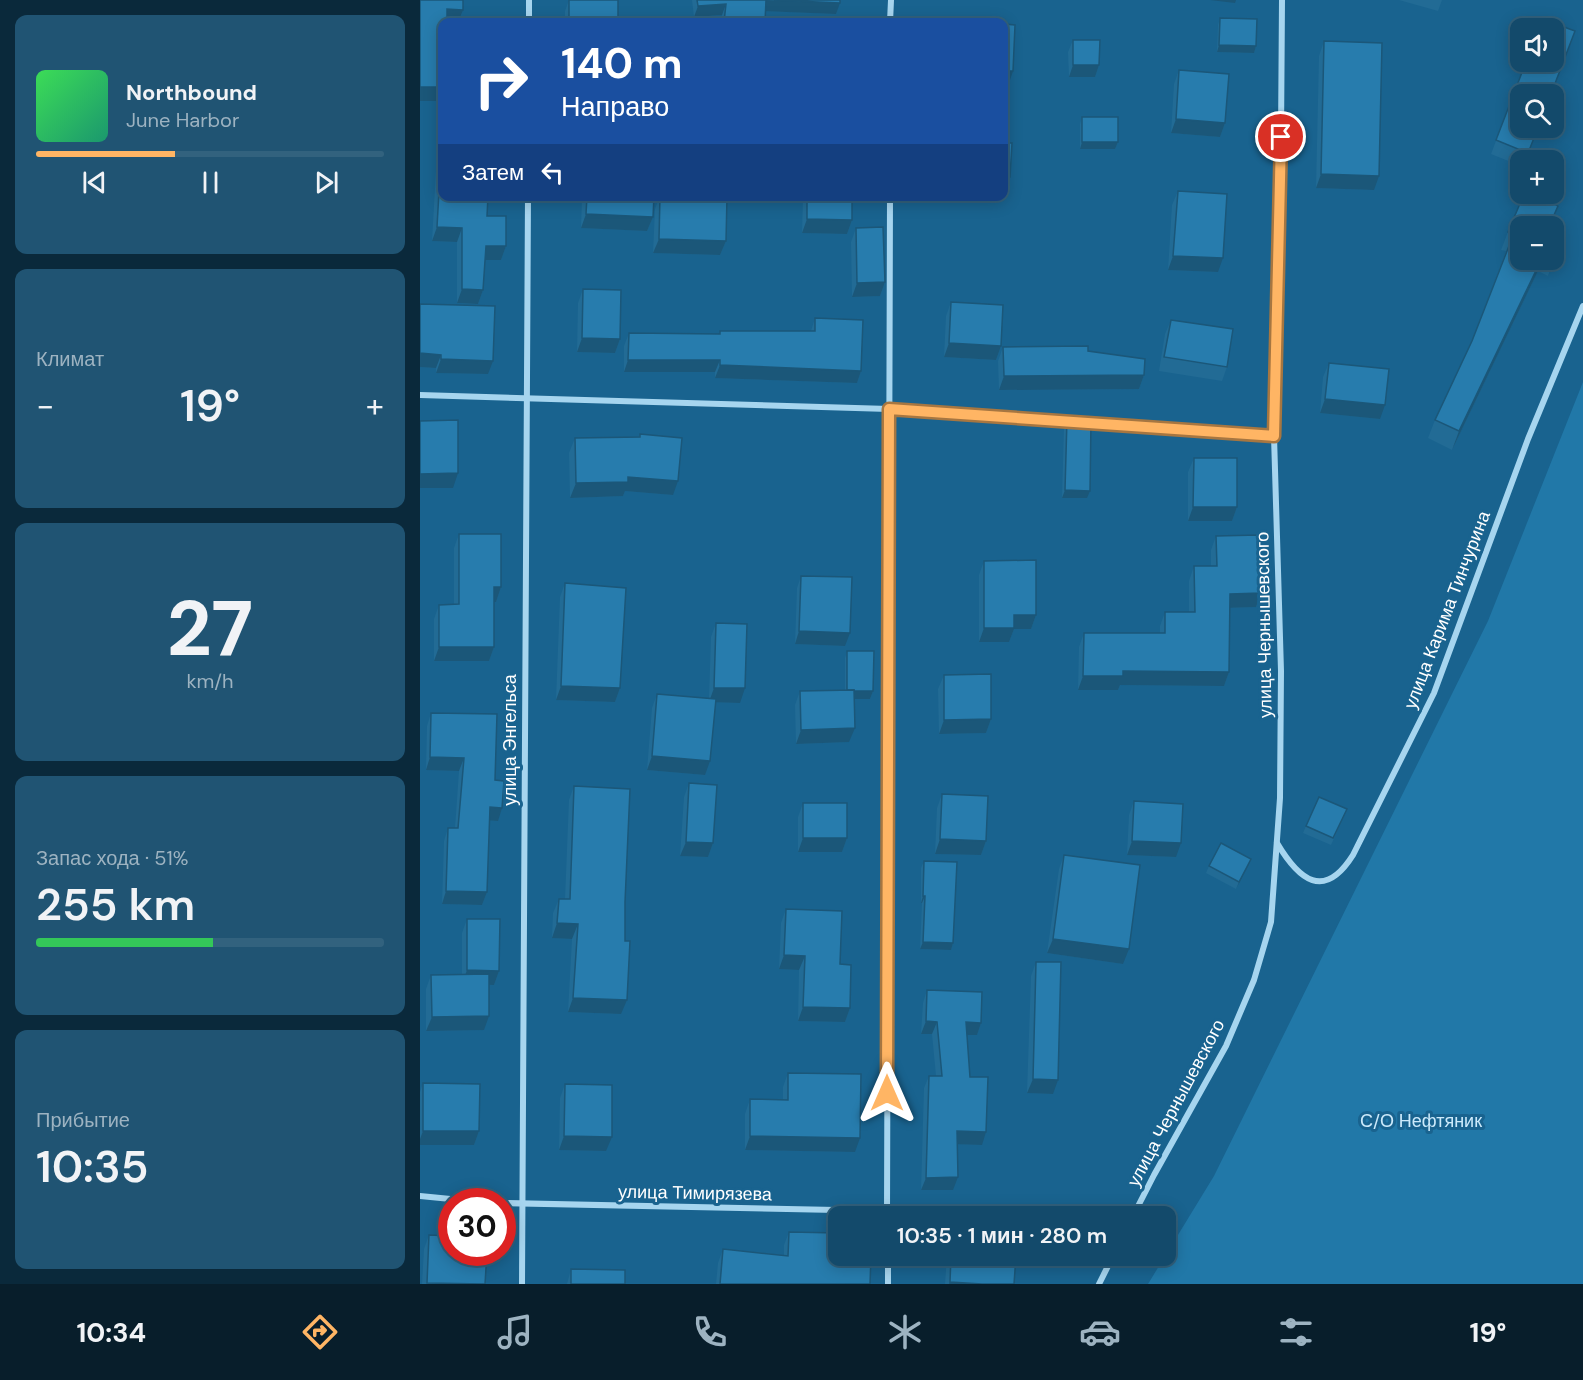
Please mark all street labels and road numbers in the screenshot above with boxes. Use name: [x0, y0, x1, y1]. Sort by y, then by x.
street label: улица Карима Тинчурина: [1398, 507, 1496, 713]
street label: улица Чернышевского: [1250, 532, 1278, 718]
street label: улица Энгельса: [498, 673, 522, 806]
street label: улица Чернышевского: [1122, 1015, 1230, 1191]
street label: улица Тимирязева: [618, 1180, 773, 1206]

